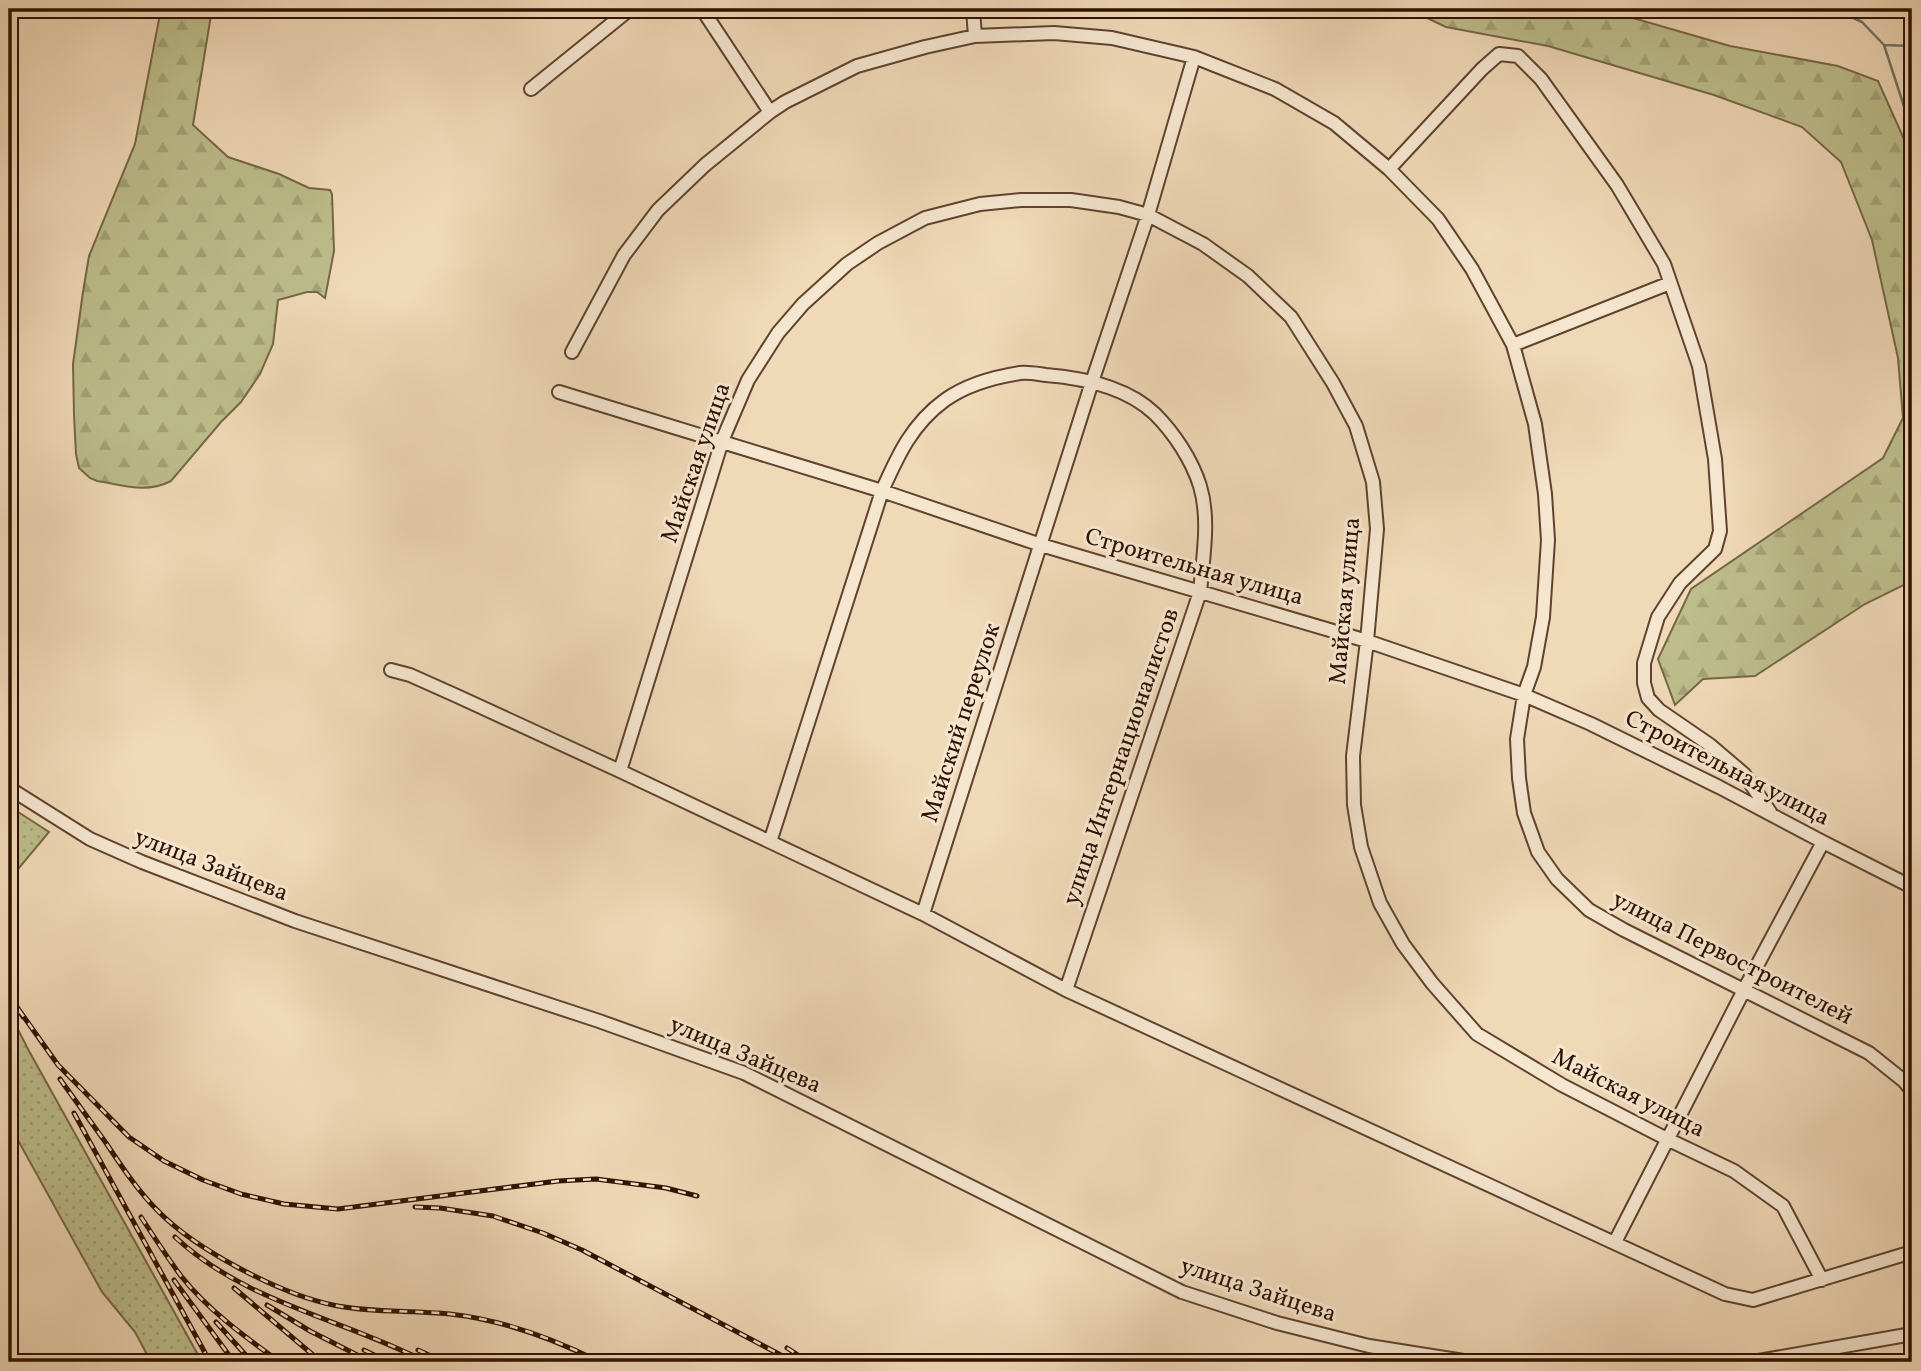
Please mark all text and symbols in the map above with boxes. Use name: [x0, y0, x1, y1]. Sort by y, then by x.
street label: Майская улица: [654, 378, 740, 548]
street label: Майская улица: [1322, 516, 1370, 686]
street label: Строительная улица: [1081, 521, 1307, 615]
street label: улица Интернационалистов: [1055, 604, 1189, 910]
street label: Майский переулок: [914, 619, 1010, 827]
street label: Строительная улица: [1619, 703, 1835, 835]
street label: улица Зайцева: [129, 821, 293, 911]
street label: улица Первостроителей: [1606, 884, 1858, 1034]
street label: улица Зайцева: [664, 1009, 826, 1103]
street label: Майская улица: [1546, 1041, 1710, 1147]
street label: улица Зайцева: [1176, 1250, 1340, 1332]

